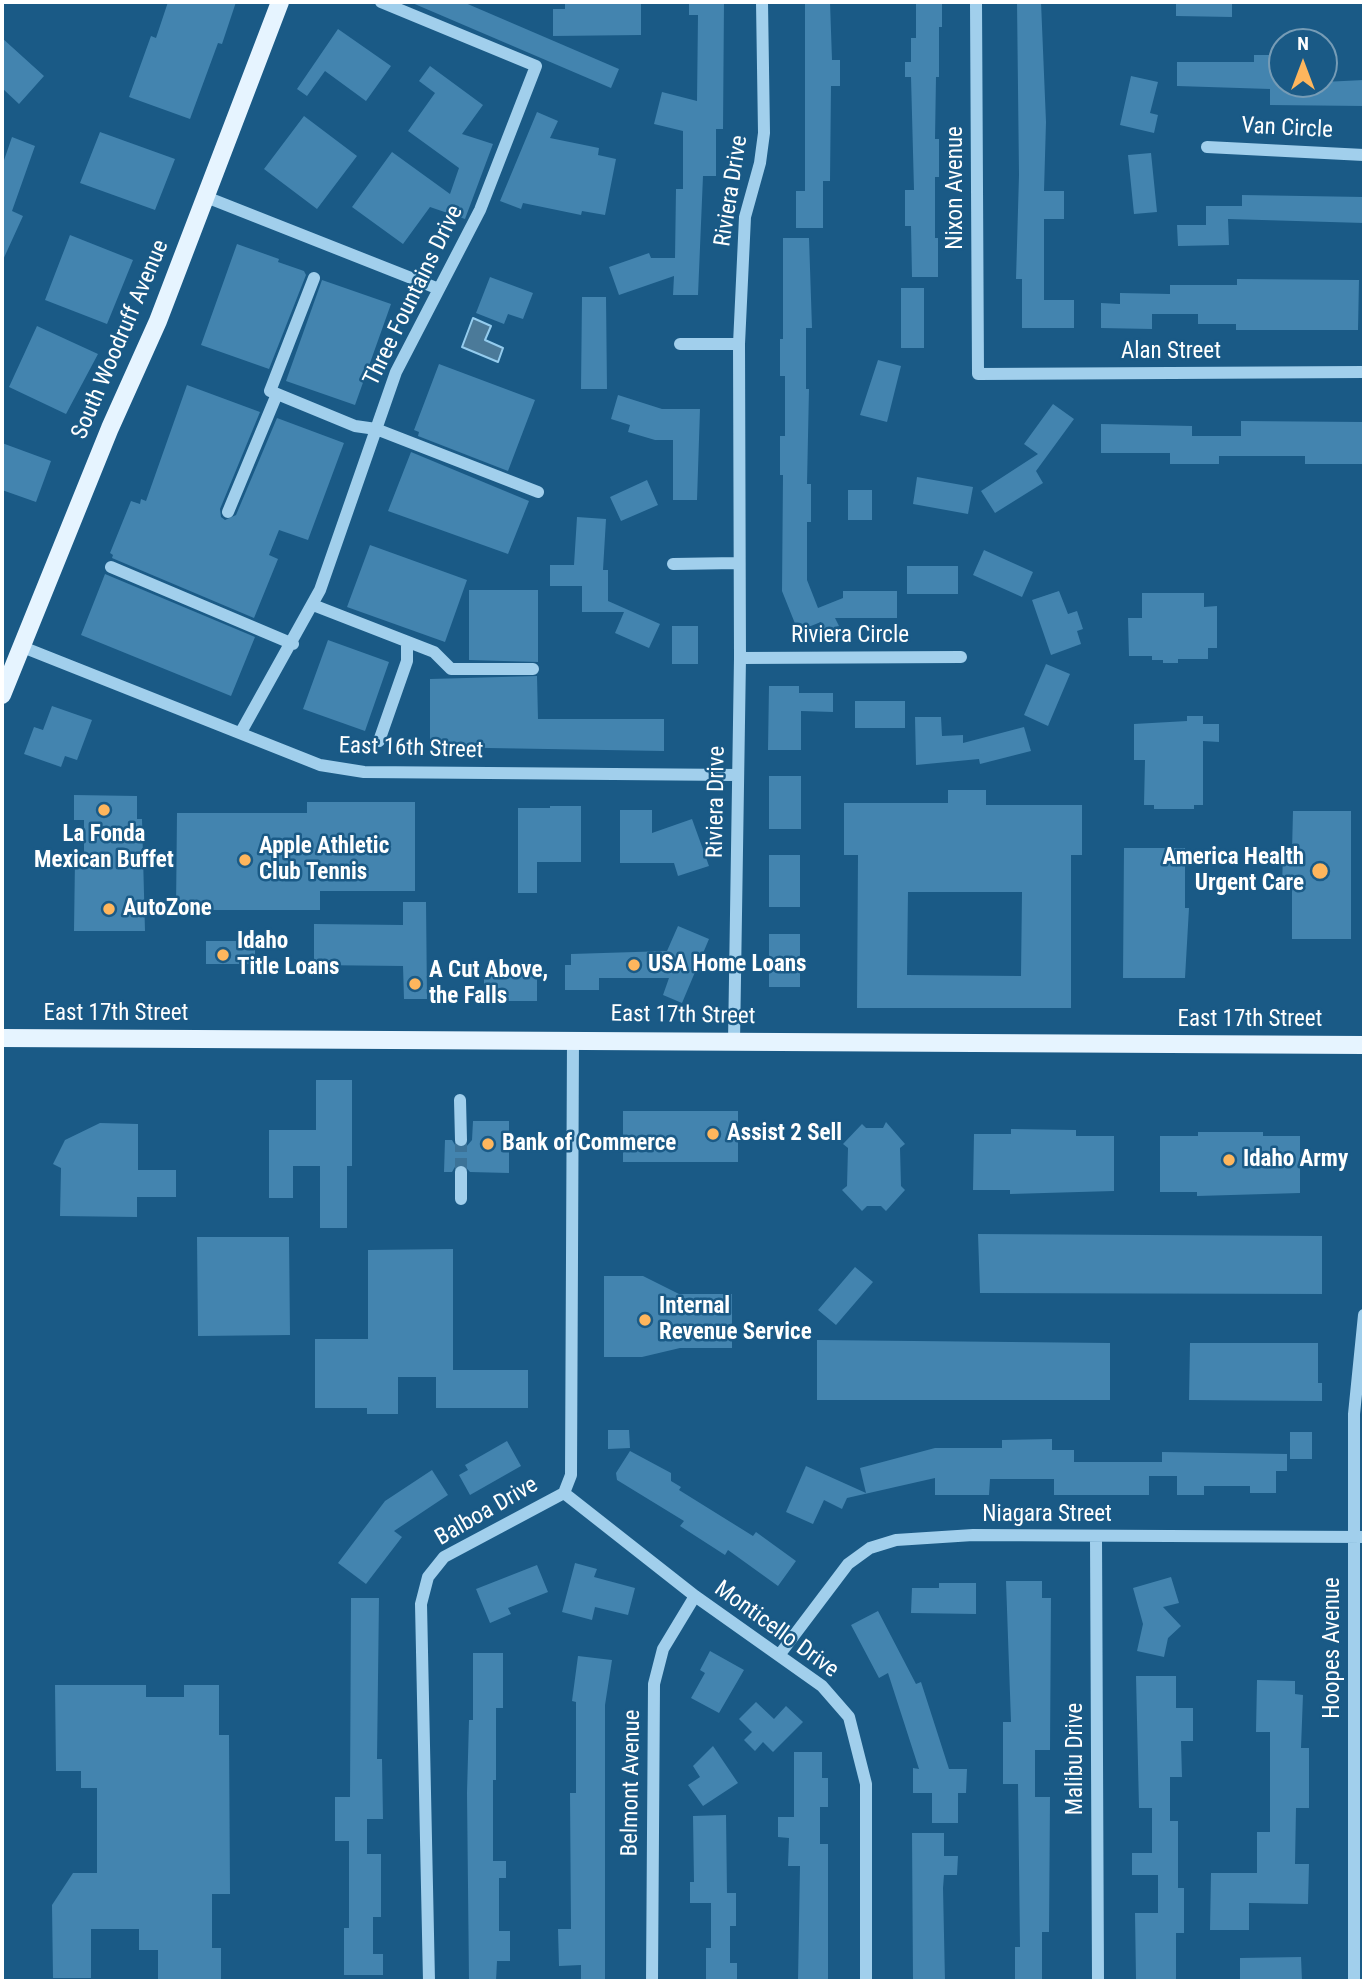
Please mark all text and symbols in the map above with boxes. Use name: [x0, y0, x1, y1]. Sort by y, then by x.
north arrow: [1268, 28, 1338, 98]
text: N: [1297, 32, 1309, 55]
street label: Van Circle: [1241, 113, 1333, 145]
street label: Nixon Avenue: [942, 126, 970, 250]
street label: Riviera Drive: [710, 133, 754, 249]
street label: Three Fountains Drive: [358, 201, 470, 391]
street label: South Woodruff Avenue: [67, 236, 175, 444]
street label: Alan Street: [1121, 338, 1221, 366]
street label: Riviera Circle: [791, 622, 909, 650]
street label: East 16th Street: [338, 733, 484, 765]
street label: Riviera Drive: [702, 746, 732, 858]
marker: La Fonda Mexican Buffet: [96, 802, 112, 818]
place label: La Fonda Mexican Buffet: [34, 821, 174, 875]
place label: Apple Athletic Club Tennis: [259, 833, 389, 887]
place label: America Health Urgent Care: [1162, 844, 1304, 898]
marker: Apple Athletic Club Tennis: [237, 852, 253, 868]
marker: America Health Urgent Care: [1310, 861, 1330, 881]
place label: AutoZone: [123, 895, 212, 923]
marker: AutoZone: [101, 901, 117, 917]
place label: Idaho Title Loans: [237, 928, 339, 982]
marker: Idaho Title Loans: [215, 947, 231, 963]
place label: USA Home Loans: [648, 951, 807, 979]
place label: A Cut Above, the Falls: [429, 957, 548, 1011]
marker: USA Home Loans: [626, 957, 642, 973]
marker: A Cut Above, the Falls: [407, 976, 423, 992]
street label: East 17th Street: [44, 1000, 188, 1028]
street label: East 17th Street: [610, 1001, 756, 1031]
street label: East 17th Street: [1178, 1006, 1322, 1034]
place label: Assist 2 Sell: [727, 1120, 842, 1148]
marker: Assist 2 Sell: [705, 1126, 721, 1142]
place label: Bank of Commerce: [502, 1130, 676, 1158]
marker: Bank of Commerce: [480, 1136, 496, 1152]
place label: Idaho Army: [1243, 1146, 1348, 1174]
marker: Idaho Army: [1221, 1152, 1237, 1168]
place label: Internal Revenue Service: [659, 1293, 812, 1347]
marker: Internal Revenue Service: [637, 1312, 653, 1328]
street label: Balboa Drive: [431, 1472, 543, 1552]
street label: Niagara Street: [982, 1501, 1112, 1529]
street label: Monticello Drive: [709, 1576, 843, 1684]
street label: Hoopes Avenue: [1319, 1577, 1347, 1719]
street label: Malibu Drive: [1062, 1703, 1090, 1815]
street label: Belmont Avenue: [617, 1709, 647, 1857]

